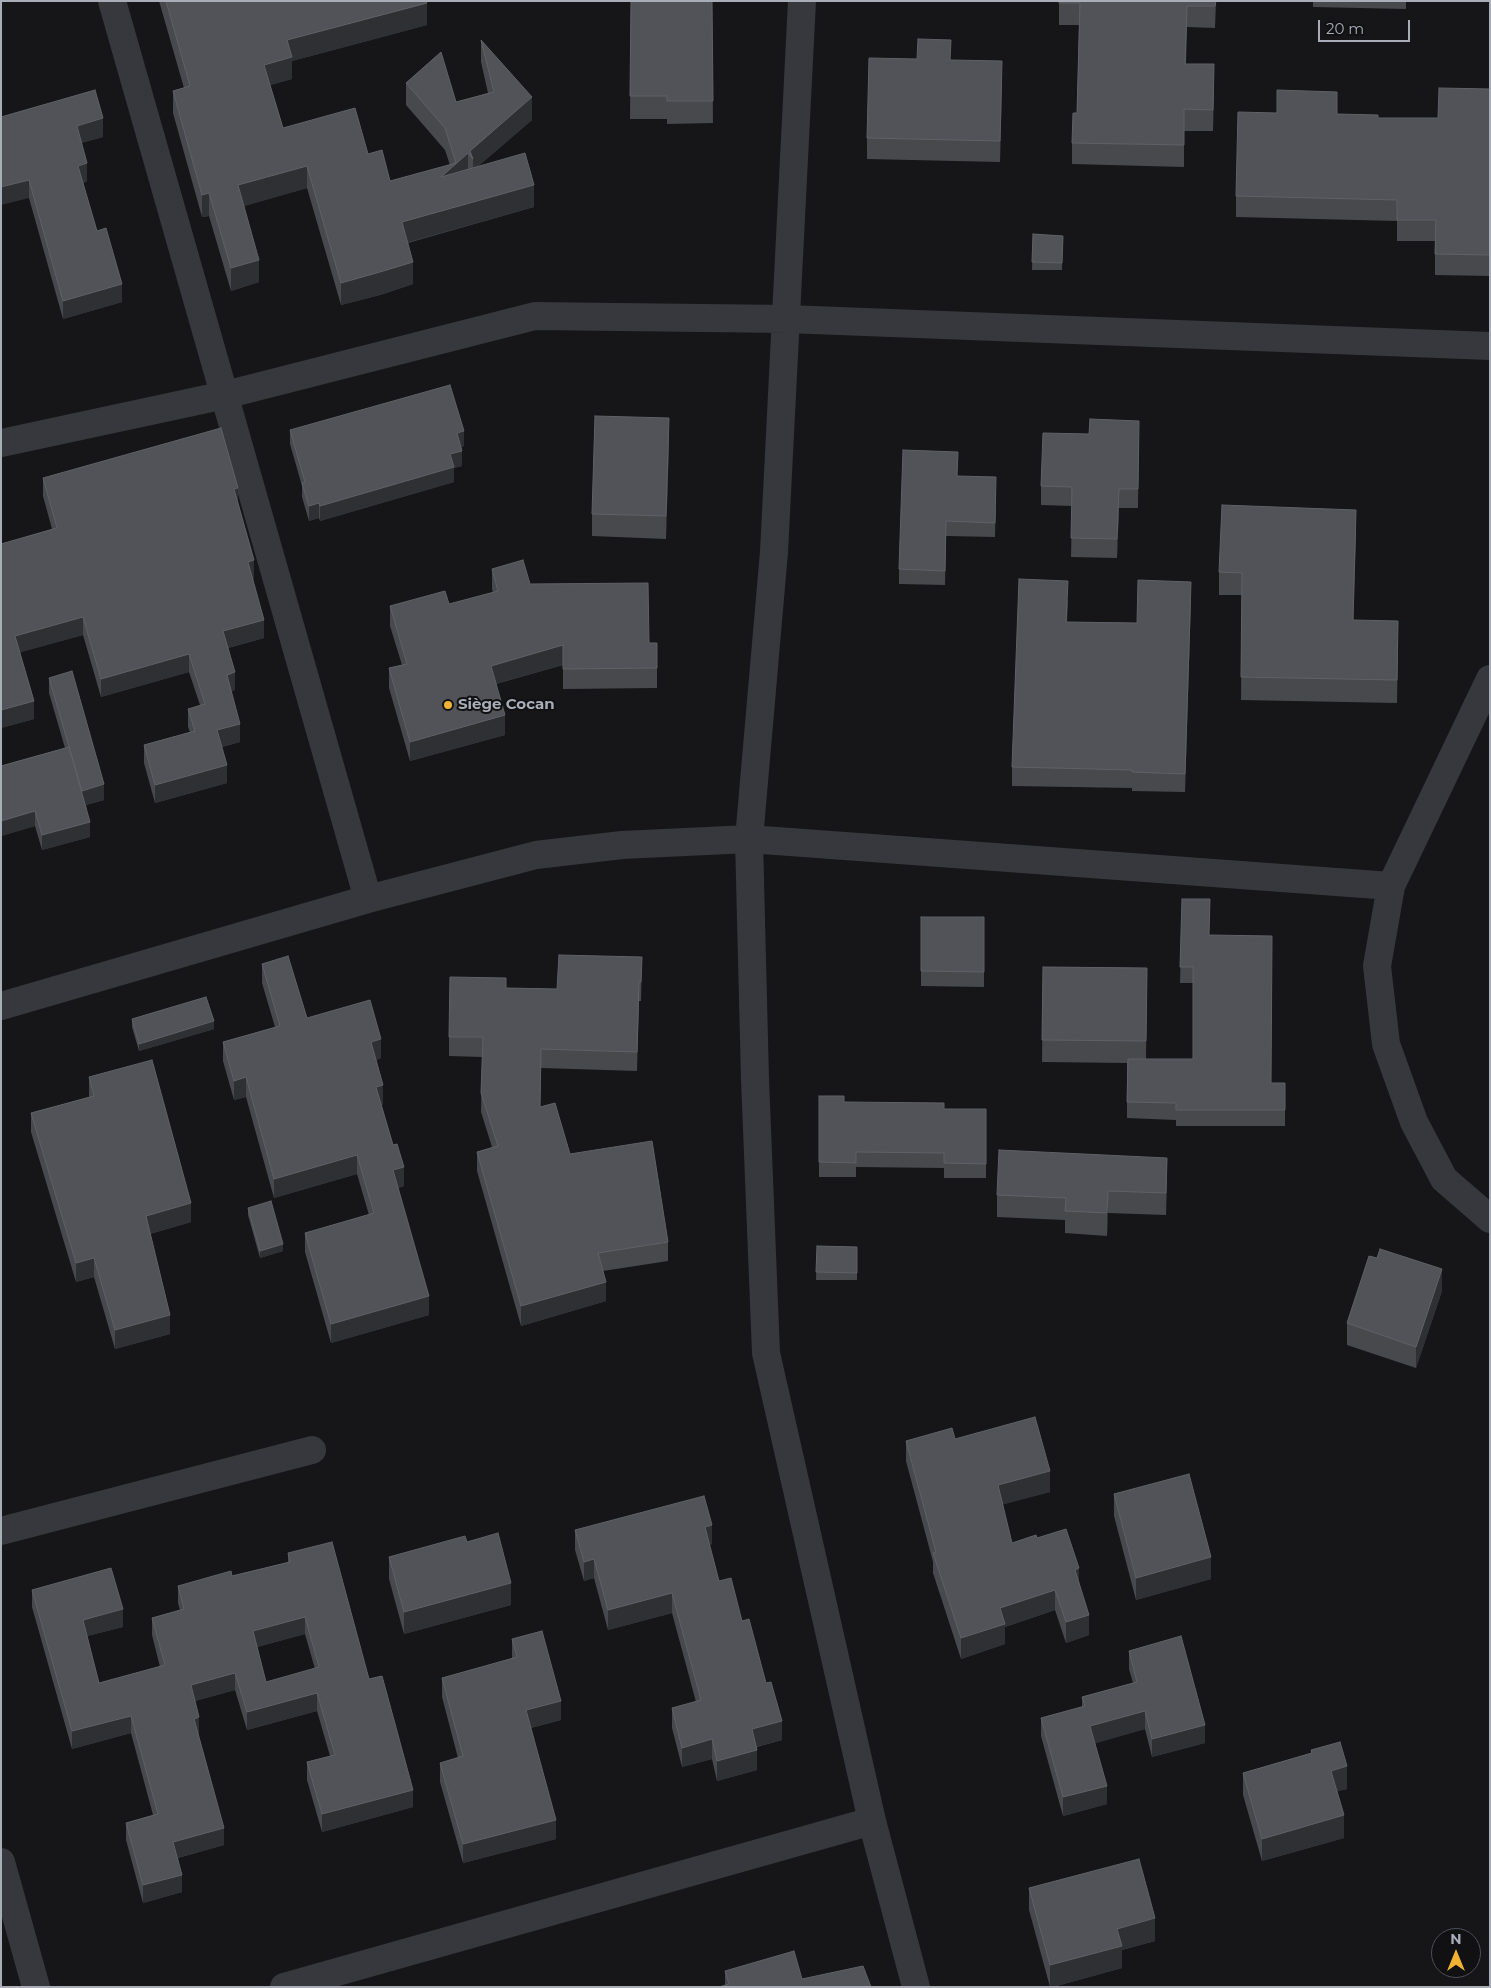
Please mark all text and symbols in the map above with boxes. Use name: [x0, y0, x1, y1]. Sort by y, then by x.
scale bar: [1321, 10, 1414, 42]
text: 20 m: [1326, 19, 1364, 38]
place label: Siège Cocan: [458, 696, 555, 714]
marker: Siège Cocan: [442, 699, 454, 711]
north arrow: [1431, 1928, 1481, 1978]
text: N: [1450, 1930, 1462, 1948]

